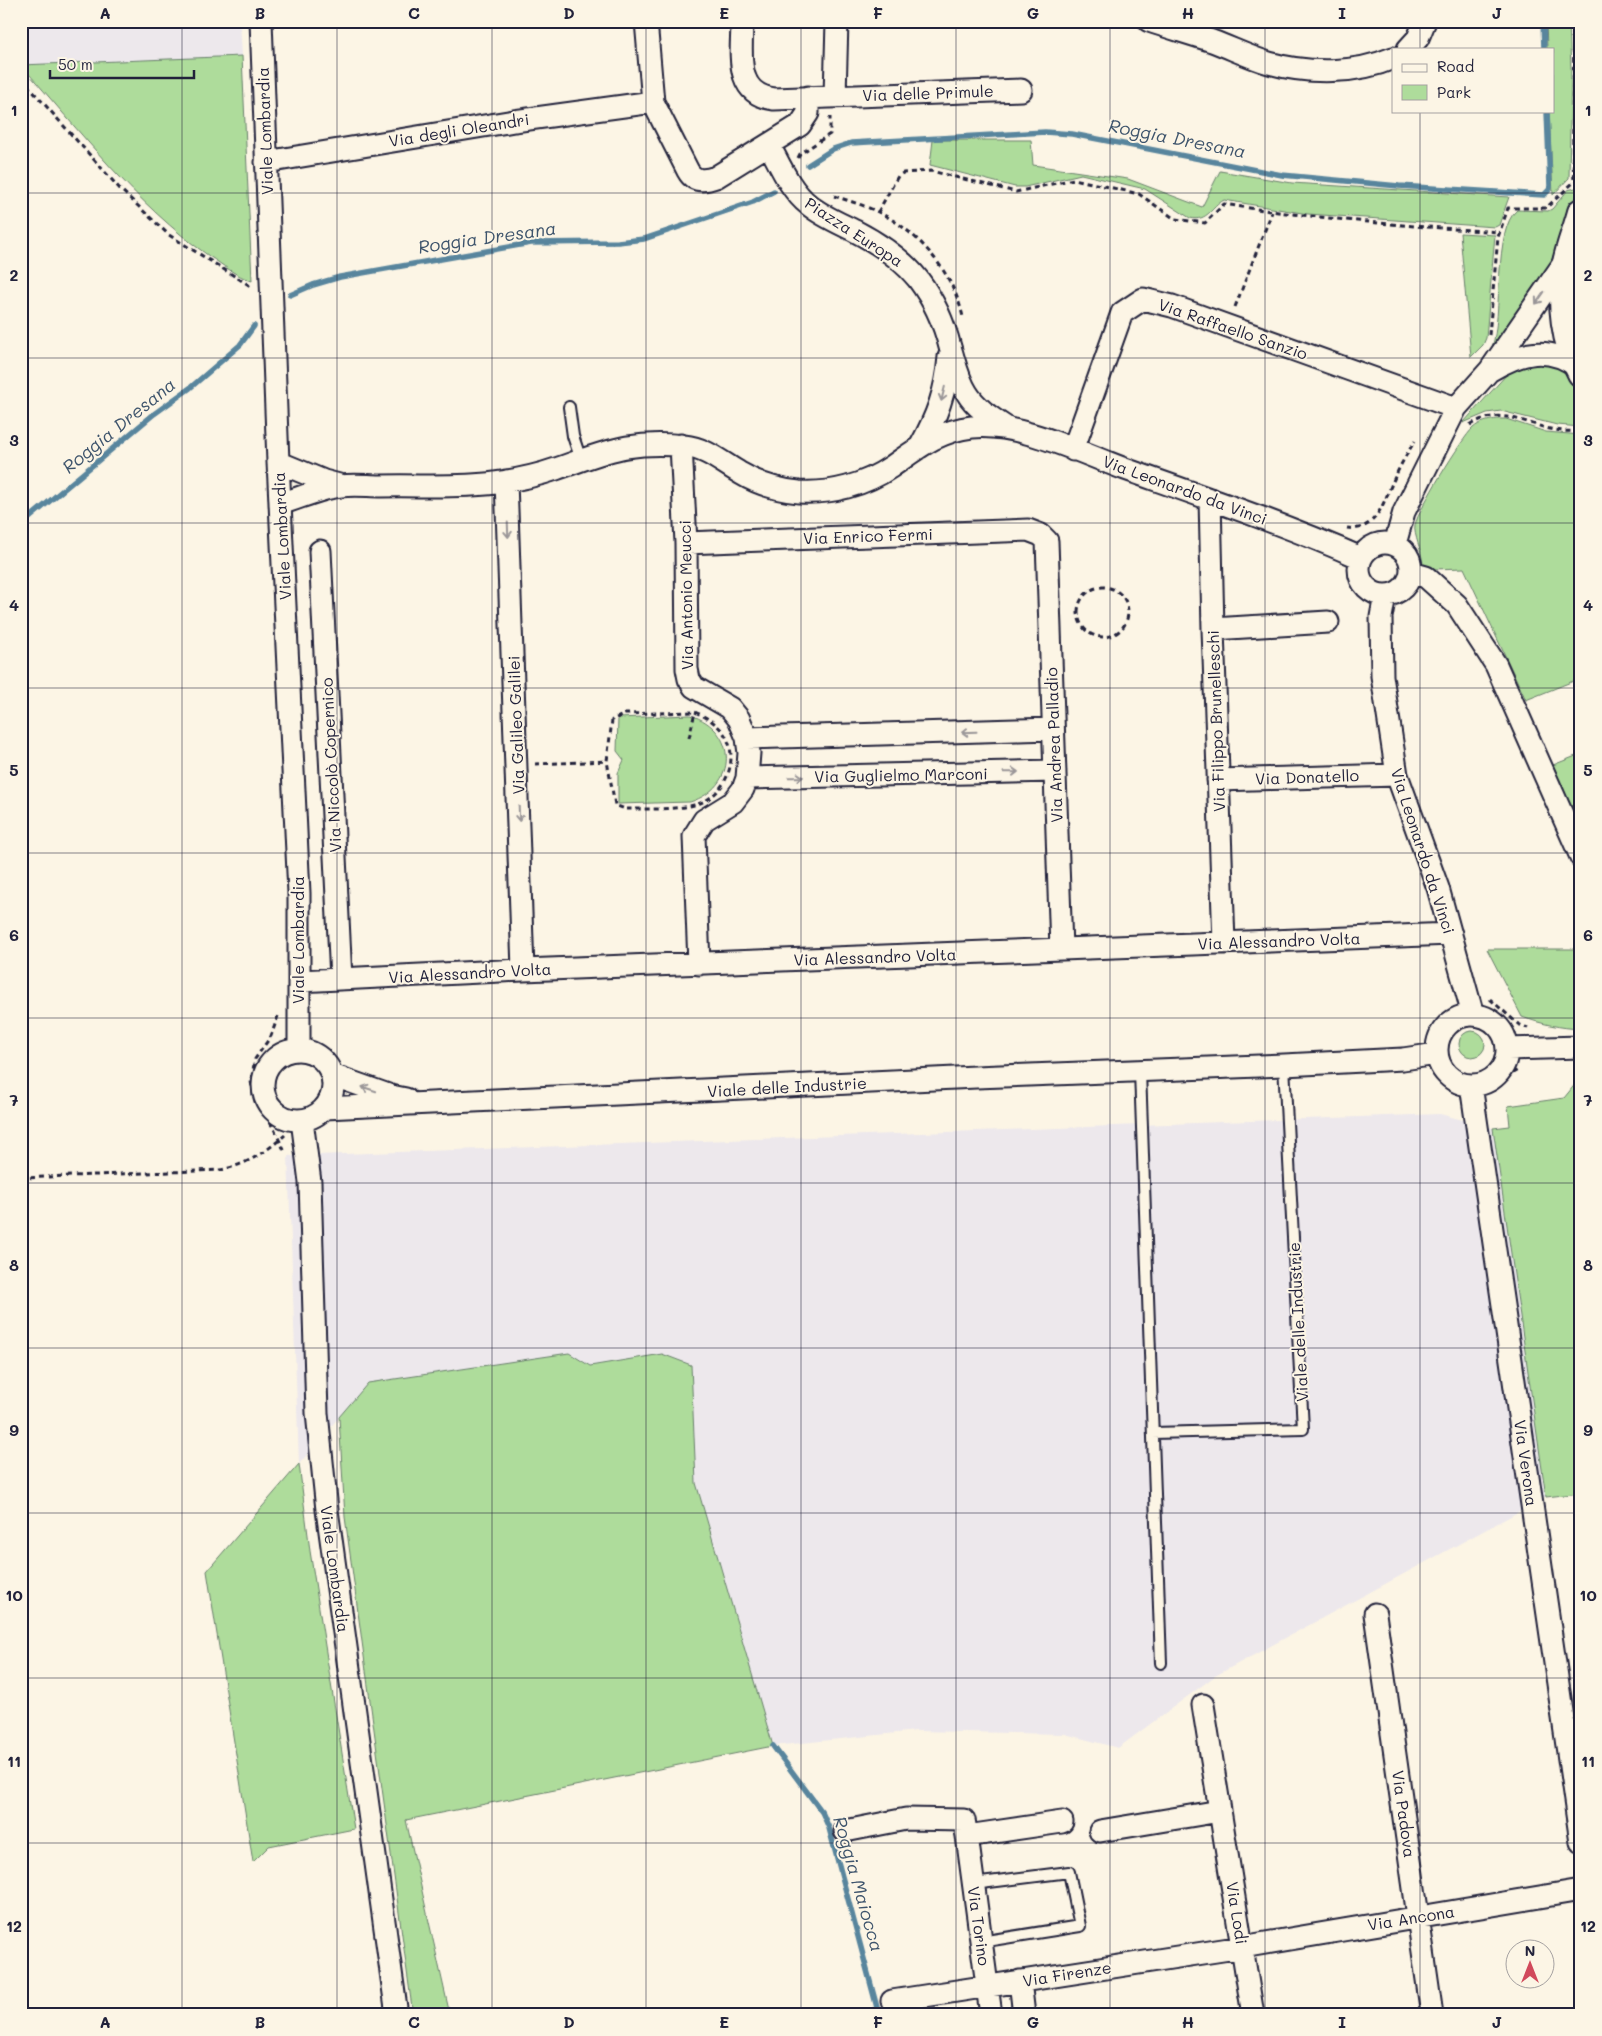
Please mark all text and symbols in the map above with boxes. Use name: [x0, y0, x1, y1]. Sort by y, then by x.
text: A: [99, 2, 111, 23]
text: B: [255, 2, 265, 23]
text: C: [408, 2, 420, 23]
text: D: [563, 2, 575, 23]
text: E: [719, 2, 729, 23]
text: F: [873, 2, 883, 23]
text: G: [1027, 2, 1039, 23]
text: H: [1182, 2, 1194, 23]
text: I: [1338, 2, 1346, 23]
text: J: [1492, 2, 1502, 23]
scale bar: [50, 48, 194, 80]
legend: [1392, 48, 1554, 112]
text: 50 m: [58, 54, 93, 74]
text: Road: [1437, 56, 1474, 76]
street label: Viale Lombardia: [252, 67, 277, 195]
street label: Via delle Primule: [862, 80, 994, 105]
text: Park: [1437, 82, 1471, 102]
text: 1: [10, 99, 18, 120]
text: 1: [1584, 99, 1592, 120]
street label: Via degli Oleandri: [387, 108, 531, 151]
water label: Roggia Dresana: [1107, 113, 1248, 163]
street label: Piazza Europa: [801, 192, 907, 271]
water label: Roggia Dresana: [416, 215, 557, 259]
text: 2: [10, 264, 19, 285]
text: 2: [1584, 264, 1593, 285]
one-way arrow: [1535, 291, 1545, 305]
street label: Via Raffaello Sanzio: [1156, 293, 1311, 364]
water label: Roggia Dresana: [57, 372, 180, 478]
one-way arrow: [938, 386, 947, 402]
text: 3: [9, 429, 19, 450]
text: 3: [1583, 429, 1593, 450]
street label: Via Leonardo da Vinci: [1100, 450, 1270, 529]
street label: Viale Lombardia: [268, 472, 295, 601]
street label: Via Antonio Meucci: [674, 520, 697, 670]
one-way arrow: [503, 521, 512, 537]
street label: Via Enrico Fermi: [803, 523, 933, 548]
text: 4: [9, 594, 19, 615]
text: 4: [1583, 594, 1593, 615]
street label: Via Filippo Brunelleschi: [1202, 630, 1229, 812]
street label: Via Galileo Galilei: [503, 655, 528, 795]
street label: Via Andrea Palladio: [1040, 667, 1067, 823]
street label: Via Niccolò Copernico: [315, 677, 346, 853]
one-way arrow: [962, 727, 978, 736]
text: 5: [9, 759, 19, 780]
text: 5: [1583, 759, 1593, 780]
street label: Via Guglielmo Marconi: [814, 762, 988, 787]
street label: Via Donatello: [1255, 764, 1359, 789]
street label: Via Leonardo da Vinci: [1387, 765, 1460, 936]
one-way arrow: [1002, 767, 1019, 777]
one-way arrow: [788, 772, 804, 782]
one-way arrow: [514, 806, 524, 822]
street label: Viale Lombardia: [287, 876, 308, 1004]
text: 6: [9, 924, 19, 945]
text: 6: [1583, 924, 1593, 945]
street label: Via Alessandro Volta: [1197, 927, 1361, 954]
street label: Via Alessandro Volta: [793, 943, 957, 970]
street label: Via Alessandro Volta: [388, 958, 552, 987]
street label: Viale delle Industrie: [707, 1072, 867, 1101]
one-way arrow: [361, 1083, 377, 1093]
text: 7: [10, 1089, 19, 1110]
text: 7: [1584, 1089, 1593, 1110]
street label: Viale delle Industrie: [1283, 1242, 1312, 1402]
text: 8: [9, 1254, 19, 1275]
text: 8: [1583, 1254, 1593, 1275]
street label: Via Verona: [1510, 1418, 1543, 1507]
text: 9: [9, 1419, 19, 1440]
text: 9: [1583, 1419, 1593, 1440]
street label: Viale Lombardia: [316, 1504, 355, 1634]
text: 10: [5, 1584, 23, 1605]
text: 10: [1579, 1584, 1597, 1605]
text: 11: [7, 1750, 21, 1771]
text: 11: [1581, 1750, 1595, 1771]
street label: Via Padova: [1388, 1769, 1421, 1859]
water label: Roggia Maiocca: [828, 1813, 890, 1954]
street label: Via Lodi: [1222, 1880, 1253, 1946]
street label: Via Torino: [964, 1885, 995, 1967]
street label: Via Ancona: [1366, 1900, 1456, 1935]
text: 12: [6, 1915, 22, 1936]
text: 12: [1580, 1915, 1596, 1936]
north arrow: [1504, 1938, 1554, 1988]
text: N: [1525, 1941, 1535, 1960]
street label: Via Firenze: [1021, 1956, 1113, 1991]
text: A: [99, 2011, 111, 2032]
text: B: [255, 2011, 265, 2032]
text: C: [408, 2011, 420, 2032]
text: D: [563, 2011, 575, 2032]
text: E: [719, 2011, 729, 2032]
text: F: [873, 2011, 883, 2032]
text: G: [1027, 2011, 1039, 2032]
text: H: [1182, 2011, 1194, 2032]
text: I: [1338, 2011, 1346, 2032]
text: J: [1492, 2011, 1502, 2032]

